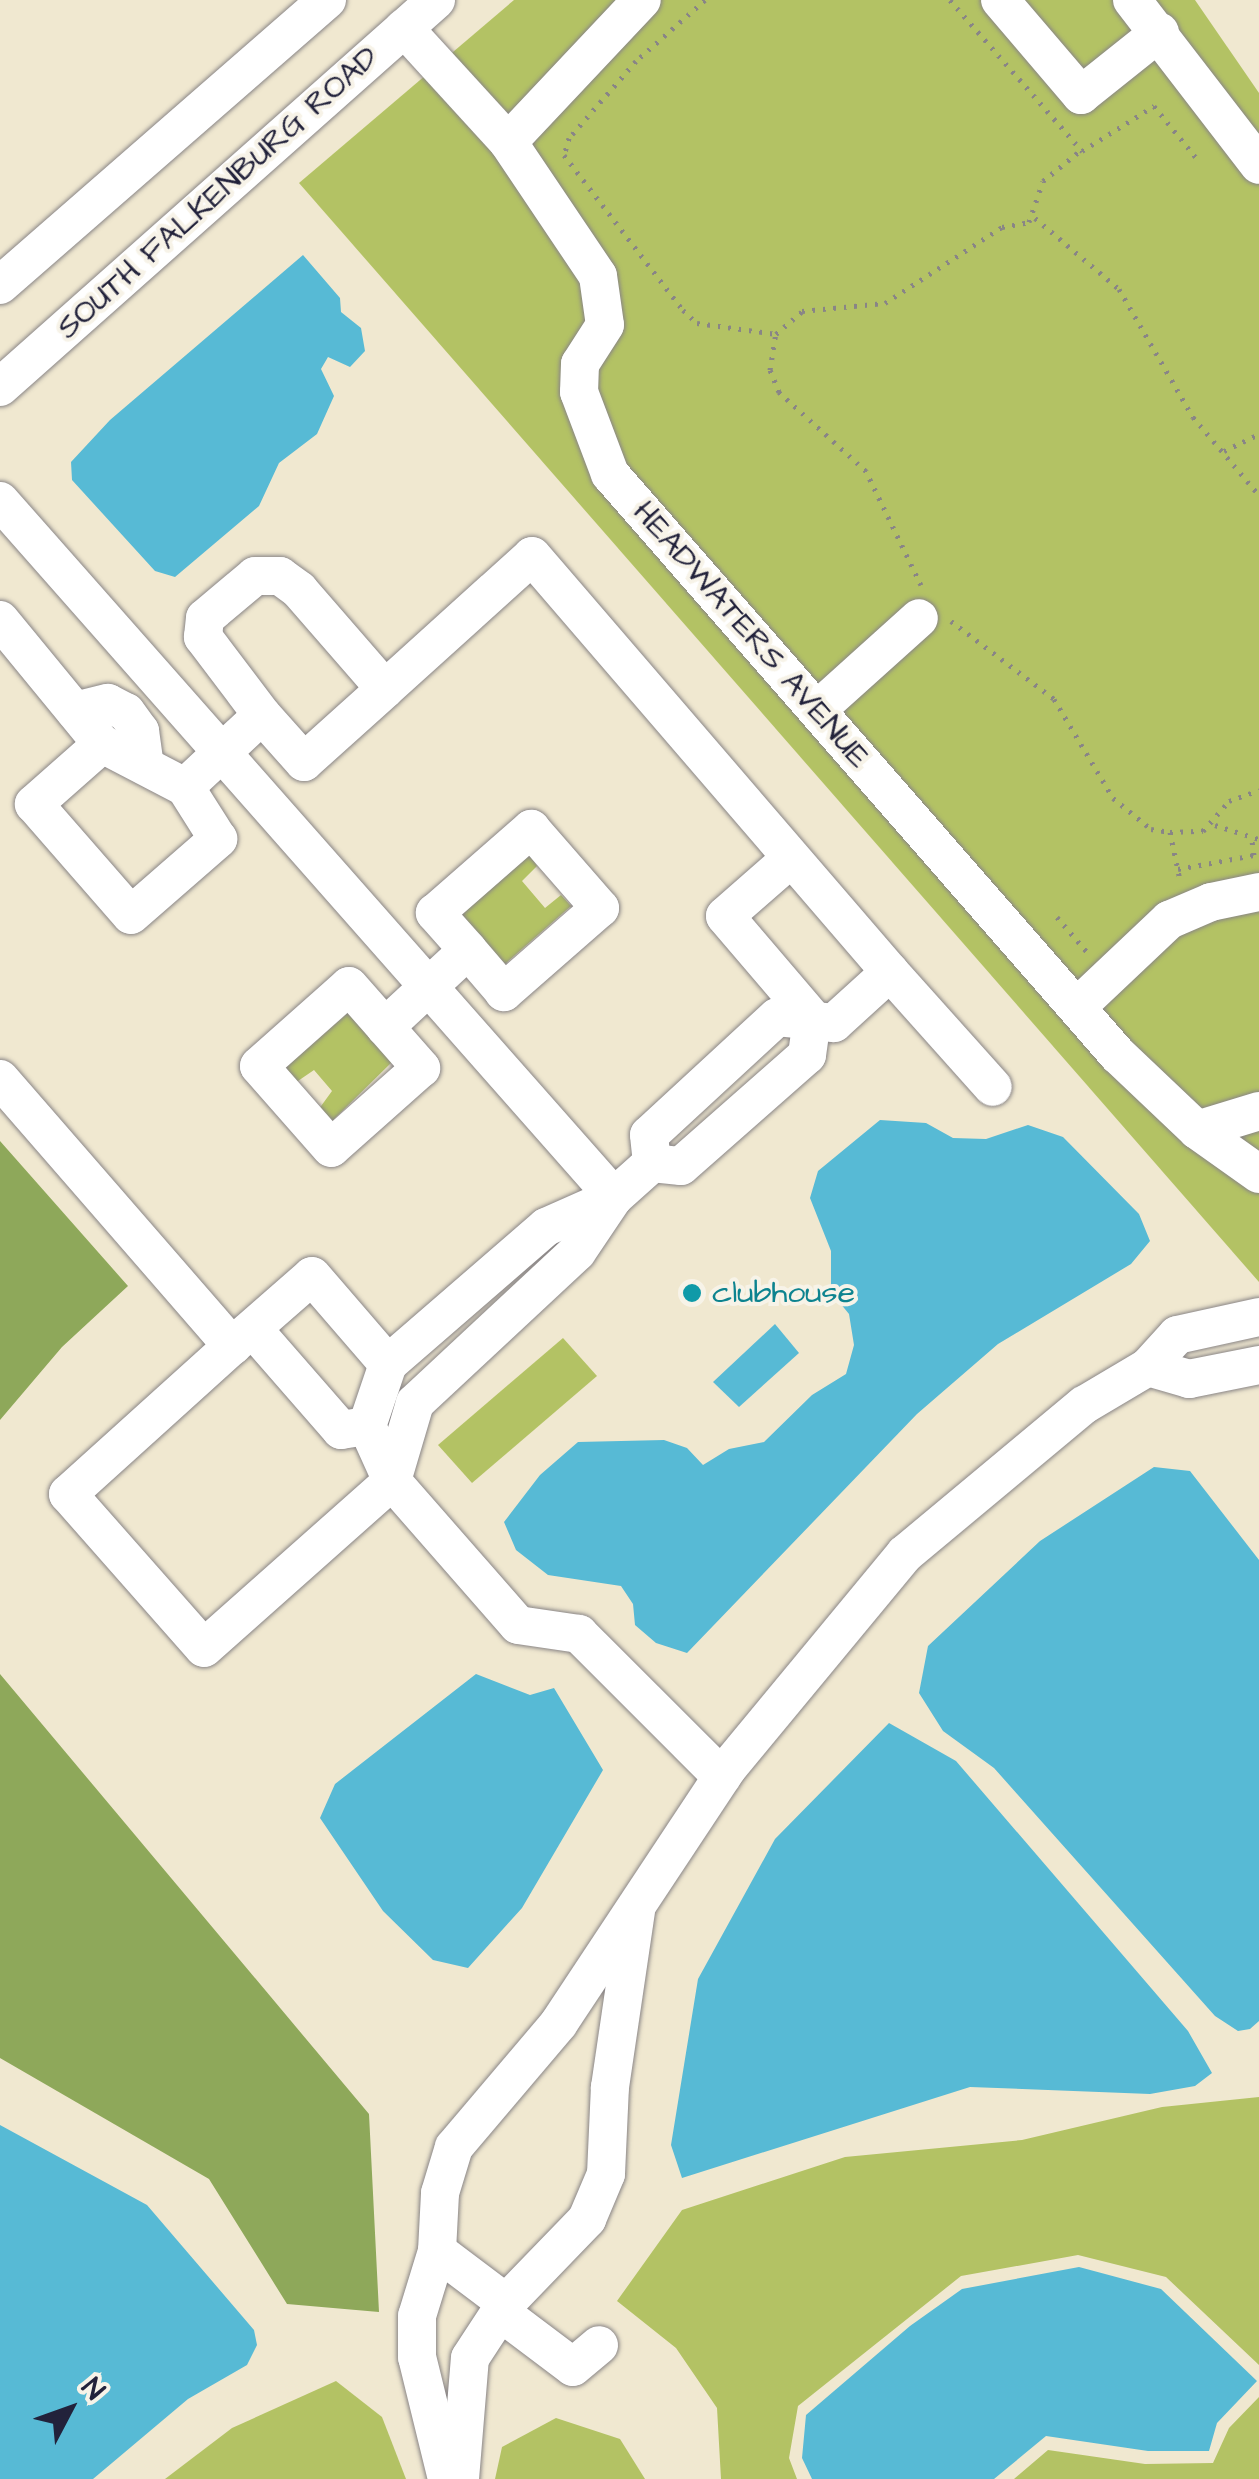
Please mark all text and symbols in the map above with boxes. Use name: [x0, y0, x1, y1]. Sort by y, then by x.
street label: SOUTH FALKENBURG ROAD: [49, 38, 387, 348]
street label: HEADWATERS AVENUE: [624, 493, 878, 777]
place label: clubhouse: [712, 1274, 855, 1312]
marker: clubhouse: [681, 1282, 703, 1304]
north arrow: [20, 2359, 120, 2459]
text: N: [73, 2370, 113, 2408]

